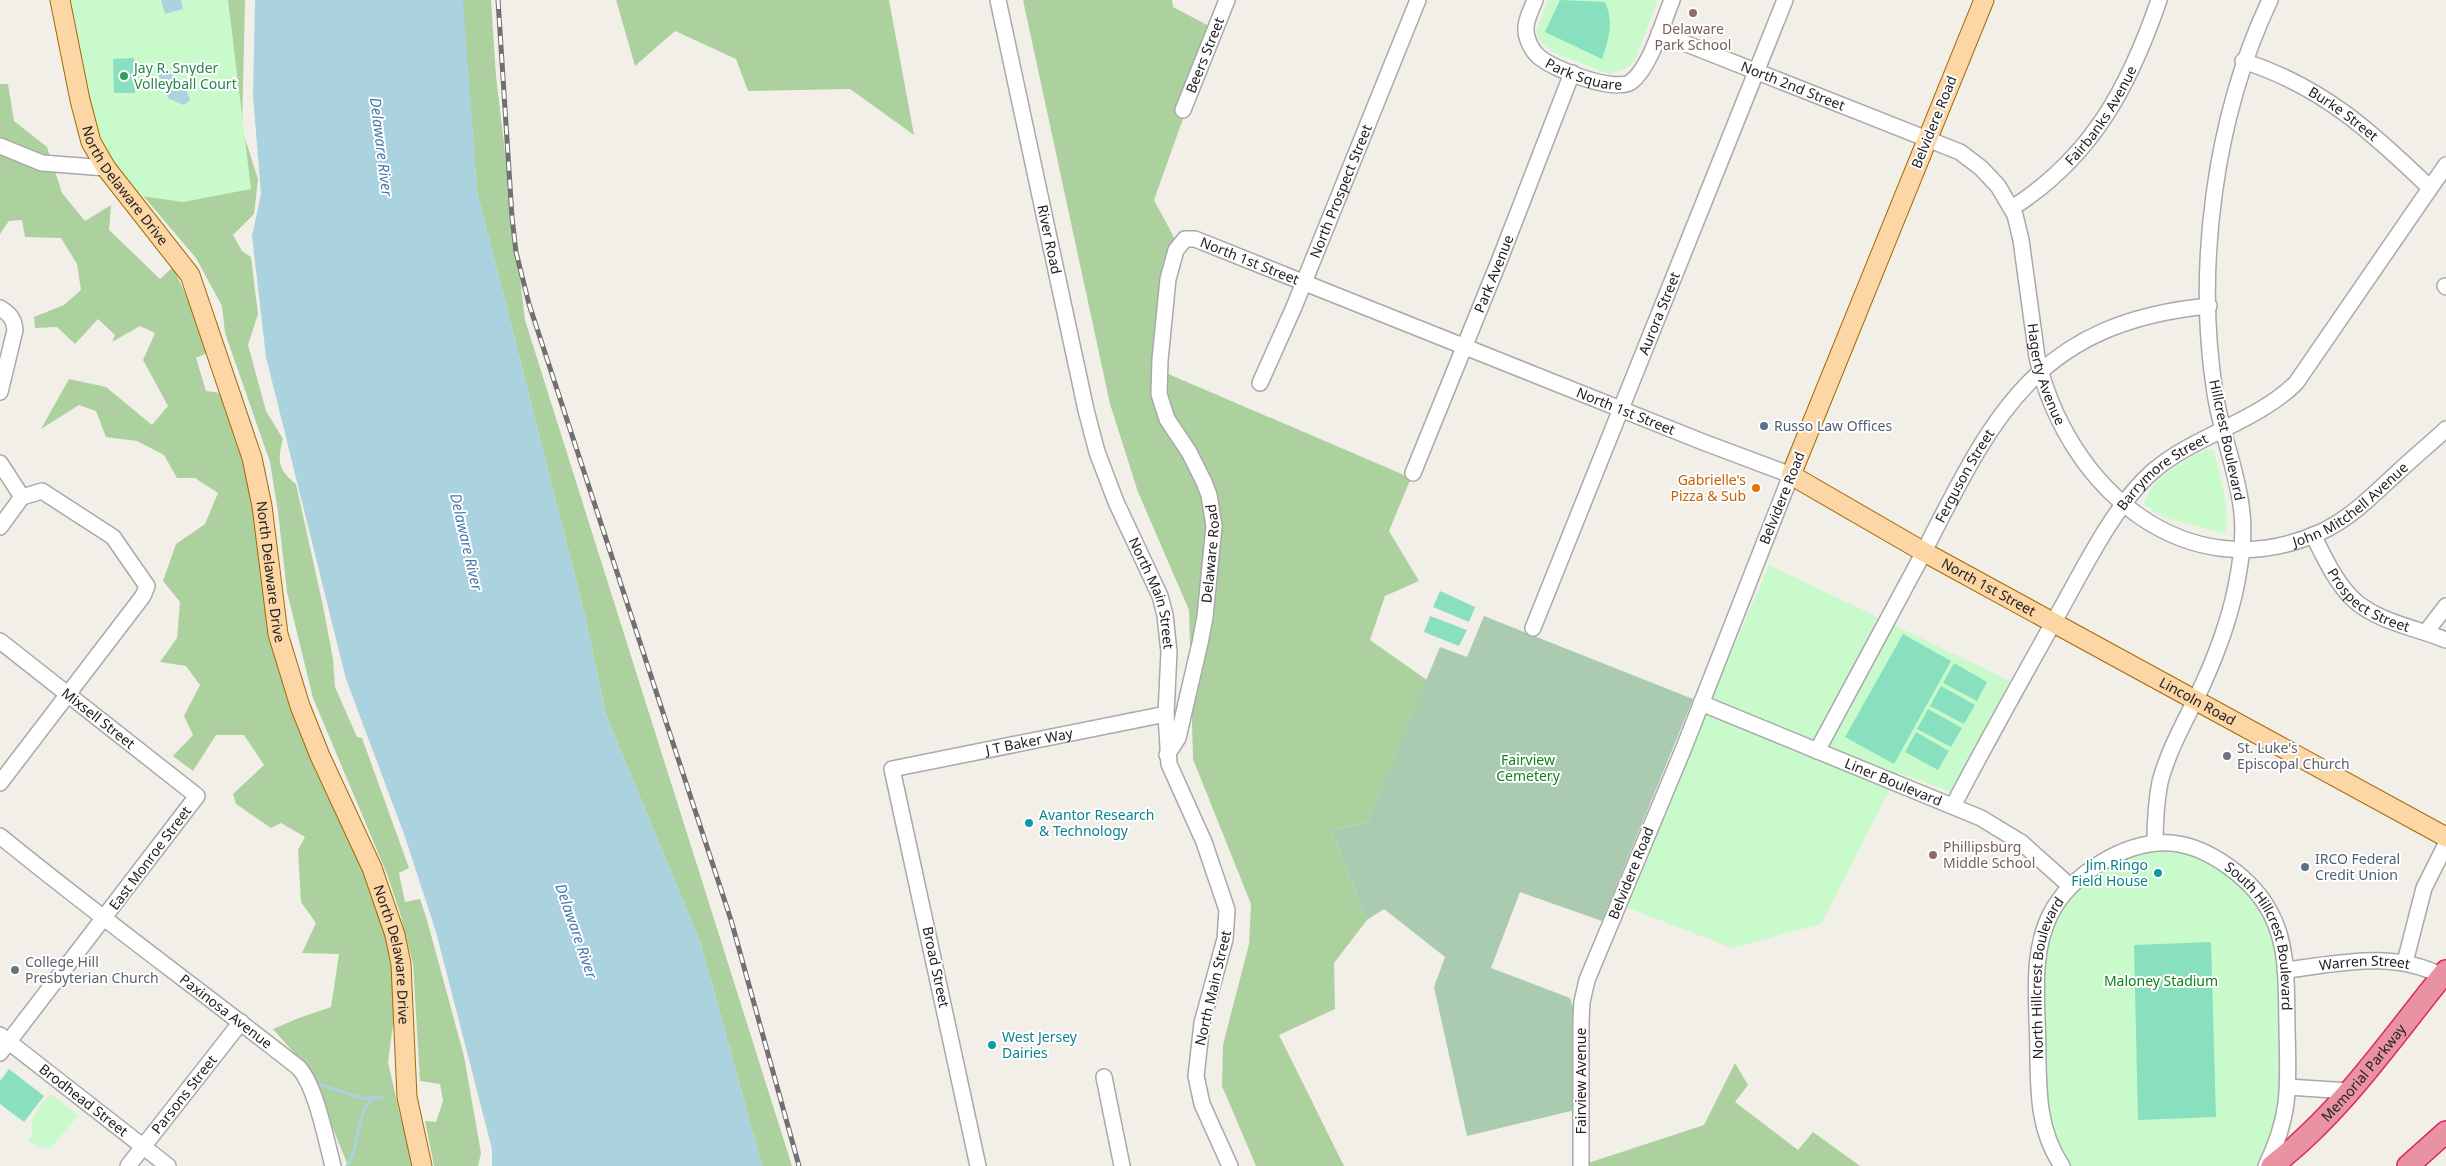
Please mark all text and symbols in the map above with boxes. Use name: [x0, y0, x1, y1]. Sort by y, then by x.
marker: Delaware Park School: [1687, 7, 1699, 19]
street label: Beers Street: [1181, 14, 1228, 96]
place label: Delaware Park School: [1655, 19, 1731, 54]
street label: Park Square: [1542, 53, 1622, 94]
street label: North 2nd Street: [1738, 56, 1848, 115]
place label: Jay R. Snyder Volleyball Court: [132, 58, 237, 93]
street label: Fairbanks Avenue: [2060, 62, 2141, 169]
marker: Jay R. Snyder Volleyball Court: [118, 70, 130, 82]
street label: Belvidere Road: [1906, 73, 1961, 171]
street label: Burke Street: [2305, 82, 2382, 145]
water label: Delaware River: [366, 96, 398, 198]
street label: North Prospect Street: [1305, 121, 1376, 261]
street label: North Delaware Drive: [78, 123, 173, 249]
street label: River Road: [1033, 203, 1067, 276]
street label: North 1st Street: [1198, 232, 1302, 289]
street label: Park Avenue: [1469, 232, 1518, 315]
street label: Aurora Street: [1634, 269, 1684, 357]
street label: Hagerty Avenue: [2023, 322, 2070, 428]
street label: Hillcrest Boulevard: [2205, 378, 2250, 502]
street label: North 1st Street: [1574, 382, 1678, 439]
place label: Russo Law Offices: [1774, 416, 1893, 435]
marker: Russo Law Offices: [1758, 420, 1770, 432]
street label: Ferguson Street: [1930, 425, 1998, 526]
street label: Barrymore Street: [2112, 429, 2211, 514]
street label: Belvidere Road: [1754, 449, 1809, 547]
street label: John Mitchell Avenue: [2288, 458, 2412, 551]
place label: Gabrielle's Pizza & Sub: [1670, 470, 1746, 505]
marker: Gabrielle's Pizza & Sub: [1750, 482, 1762, 494]
water label: Delaware River: [446, 491, 488, 593]
street label: North Delaware Drive: [252, 500, 290, 645]
street label: Delaware Road: [1196, 503, 1223, 604]
street label: North Main Street: [1125, 534, 1179, 650]
street label: North 1st Street: [1938, 553, 2039, 620]
street label: Prospect Street: [2323, 564, 2412, 636]
street label: Lincoln Road: [2156, 672, 2239, 729]
street label: Mixsell Street: [58, 683, 139, 753]
street label: J T Baker Way: [982, 723, 1075, 759]
place label: St. Luke's Episcopal Church: [2237, 738, 2350, 773]
park label: Fairview Cemetery: [1496, 750, 1561, 785]
marker: St. Luke's Episcopal Church: [2221, 750, 2233, 762]
street label: Liner Boulevard: [1842, 753, 1945, 810]
street label: East Monroe Street: [104, 802, 195, 914]
place label: Avantor Research & Technology: [1039, 805, 1154, 840]
marker: Avantor Research & Technology: [1023, 817, 1035, 829]
street label: Belvidere Road: [1603, 824, 1658, 922]
place label: Phillipsburg Middle School: [1943, 837, 2035, 872]
marker: Phillipsburg Middle School: [1927, 849, 1939, 861]
place label: IRCO Federal Credit Union: [2315, 849, 2400, 884]
place label: Jim Ringo Field House: [2071, 855, 2148, 890]
street label: South Hillcrest Boulevard: [2221, 857, 2297, 1011]
marker: IRCO Federal Credit Union: [2299, 861, 2311, 873]
marker: Jim Ringo Field House: [2152, 867, 2164, 879]
water label: Delaware River: [551, 881, 603, 982]
street label: North Delaware Drive: [369, 882, 414, 1025]
street label: North Hillcrest Boulevard: [2026, 893, 2068, 1059]
street label: Broad Street: [919, 925, 954, 1009]
street label: North Main Street: [1190, 928, 1235, 1047]
street label: Warren Street: [2318, 951, 2412, 974]
place label: College Hill Presbyterian Church: [25, 952, 159, 987]
marker: College Hill Presbyterian Church: [9, 964, 21, 976]
street label: Paxinosa Avenue: [176, 969, 276, 1053]
park label: Maloney Stadium: [2104, 971, 2218, 990]
street label: Memorial Parkway: [2317, 1019, 2410, 1126]
place label: West Jersey Dairies: [1002, 1027, 1078, 1062]
street label: Fairview Avenue: [1571, 1028, 1590, 1134]
marker: West Jersey Dairies: [986, 1039, 998, 1051]
street label: Parsons Street: [147, 1051, 221, 1138]
street label: Brodhead Street: [36, 1059, 132, 1140]

